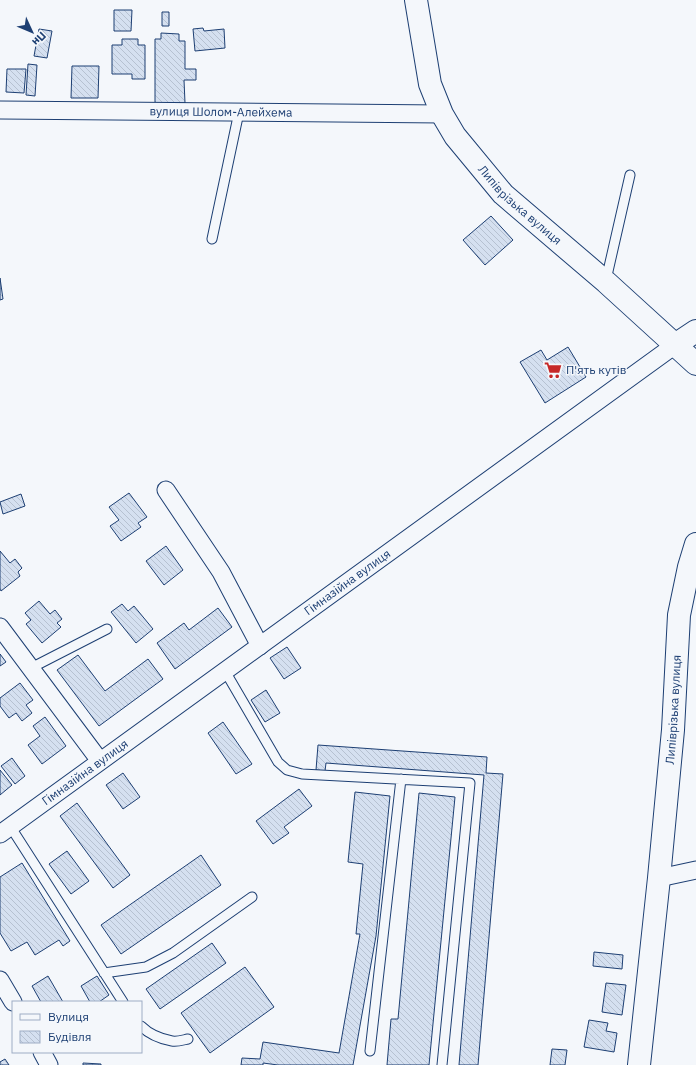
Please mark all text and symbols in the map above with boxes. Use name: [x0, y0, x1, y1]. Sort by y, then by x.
north arrow: [12, 12, 52, 52]
text: Пн: [29, 29, 49, 49]
street label: вулиця Шолом-Алейхема: [149, 103, 293, 120]
street label: Липіврізька вулиця: [475, 162, 565, 248]
supermarket icon: П'ять кутів: [543, 360, 563, 380]
place label: П'ять кутів: [566, 362, 626, 377]
street label: Гімназійна вулиця: [301, 546, 393, 618]
street label: Липіврізька вулиця: [662, 655, 684, 765]
street label: Гімназійна вулиця: [39, 736, 131, 808]
legend: [12, 1001, 142, 1053]
text: Вулиця: [48, 1009, 89, 1024]
text: Будівля: [48, 1029, 91, 1044]

